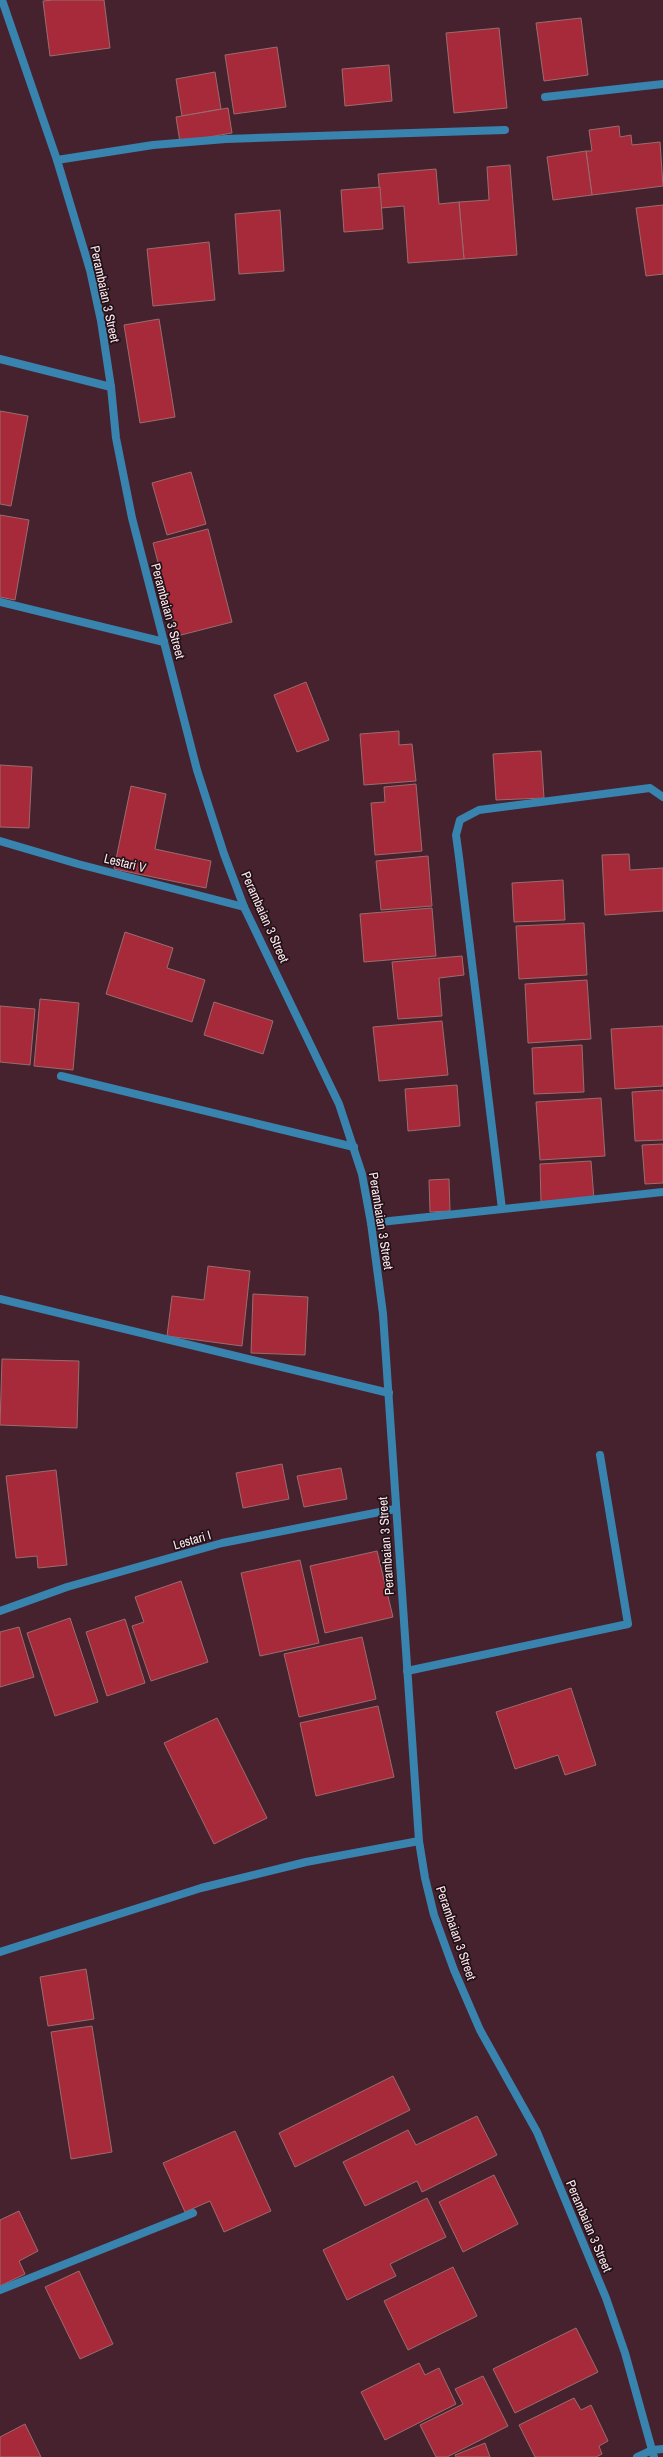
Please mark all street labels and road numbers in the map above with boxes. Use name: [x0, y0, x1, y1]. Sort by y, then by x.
street label: Perambaian 3 Street: [86, 244, 124, 344]
street label: Perambaian 3 Street: [147, 561, 189, 661]
street label: Lestari V: [102, 850, 148, 876]
street label: Perambaian 3 Street: [237, 869, 293, 965]
street label: Perambaian 3 Street: [365, 1171, 397, 1271]
street label: Perambaian 3 Street: [374, 1496, 398, 1596]
street label: Lestari I: [171, 1527, 213, 1553]
street label: Perambaian 3 Street: [432, 1884, 480, 1982]
street label: Perambaian 3 Street: [562, 2177, 616, 2275]

